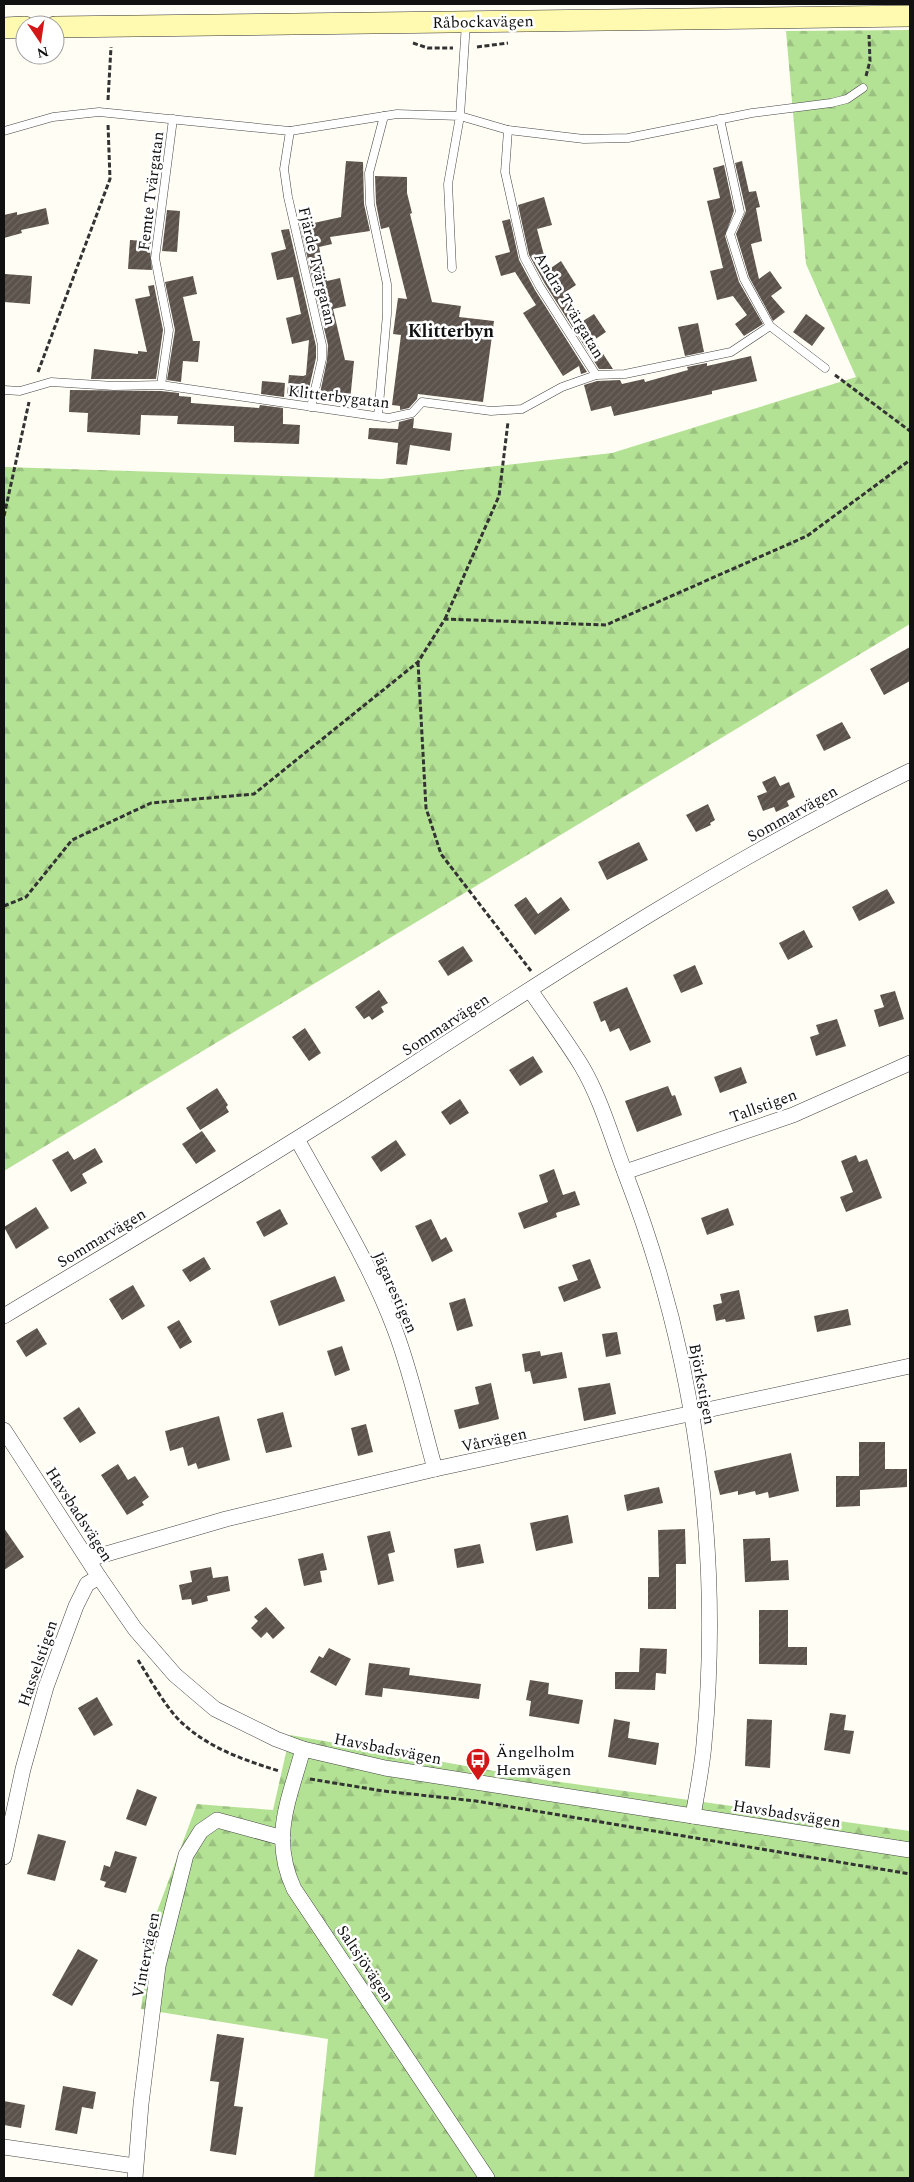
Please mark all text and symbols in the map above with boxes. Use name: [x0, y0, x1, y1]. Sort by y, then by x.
street label: Råbockavägen: [432, 9, 534, 35]
north arrow: [15, 15, 65, 65]
text: N: [35, 41, 51, 64]
street label: Femte Tvärgatan: [132, 130, 170, 252]
street label: Fjärde Tvärgatan: [292, 204, 342, 328]
street label: Andra Tvärgatan: [528, 248, 610, 363]
district label: Klitterbyn: [408, 318, 494, 345]
street label: Klitterbygatan: [287, 379, 391, 415]
street label: Sommarvägen: [743, 779, 842, 849]
street label: Sommarvägen: [397, 988, 494, 1062]
street label: Tallstigen: [726, 1083, 801, 1129]
street label: Sommarvägen: [52, 1202, 151, 1274]
street label: Jägarestigen: [366, 1248, 424, 1337]
street label: Björkstigen: [682, 1342, 722, 1427]
street label: Vårvägen: [459, 1421, 529, 1459]
street label: Havsbadsvägen: [39, 1462, 119, 1567]
street label: Hasselstigen: [12, 1617, 64, 1710]
street label: Havsbadsvägen: [332, 1727, 444, 1771]
place label: Ängelholm Hemvägen: [496, 1740, 575, 1782]
bus stop icon: Ängelholm Hemvägen: [465, 1747, 491, 1781]
street label: Havsbadsvägen: [731, 1794, 843, 1834]
street label: Vintervägen: [126, 1910, 166, 2000]
street label: Saltsjövägen: [330, 1920, 400, 2007]

